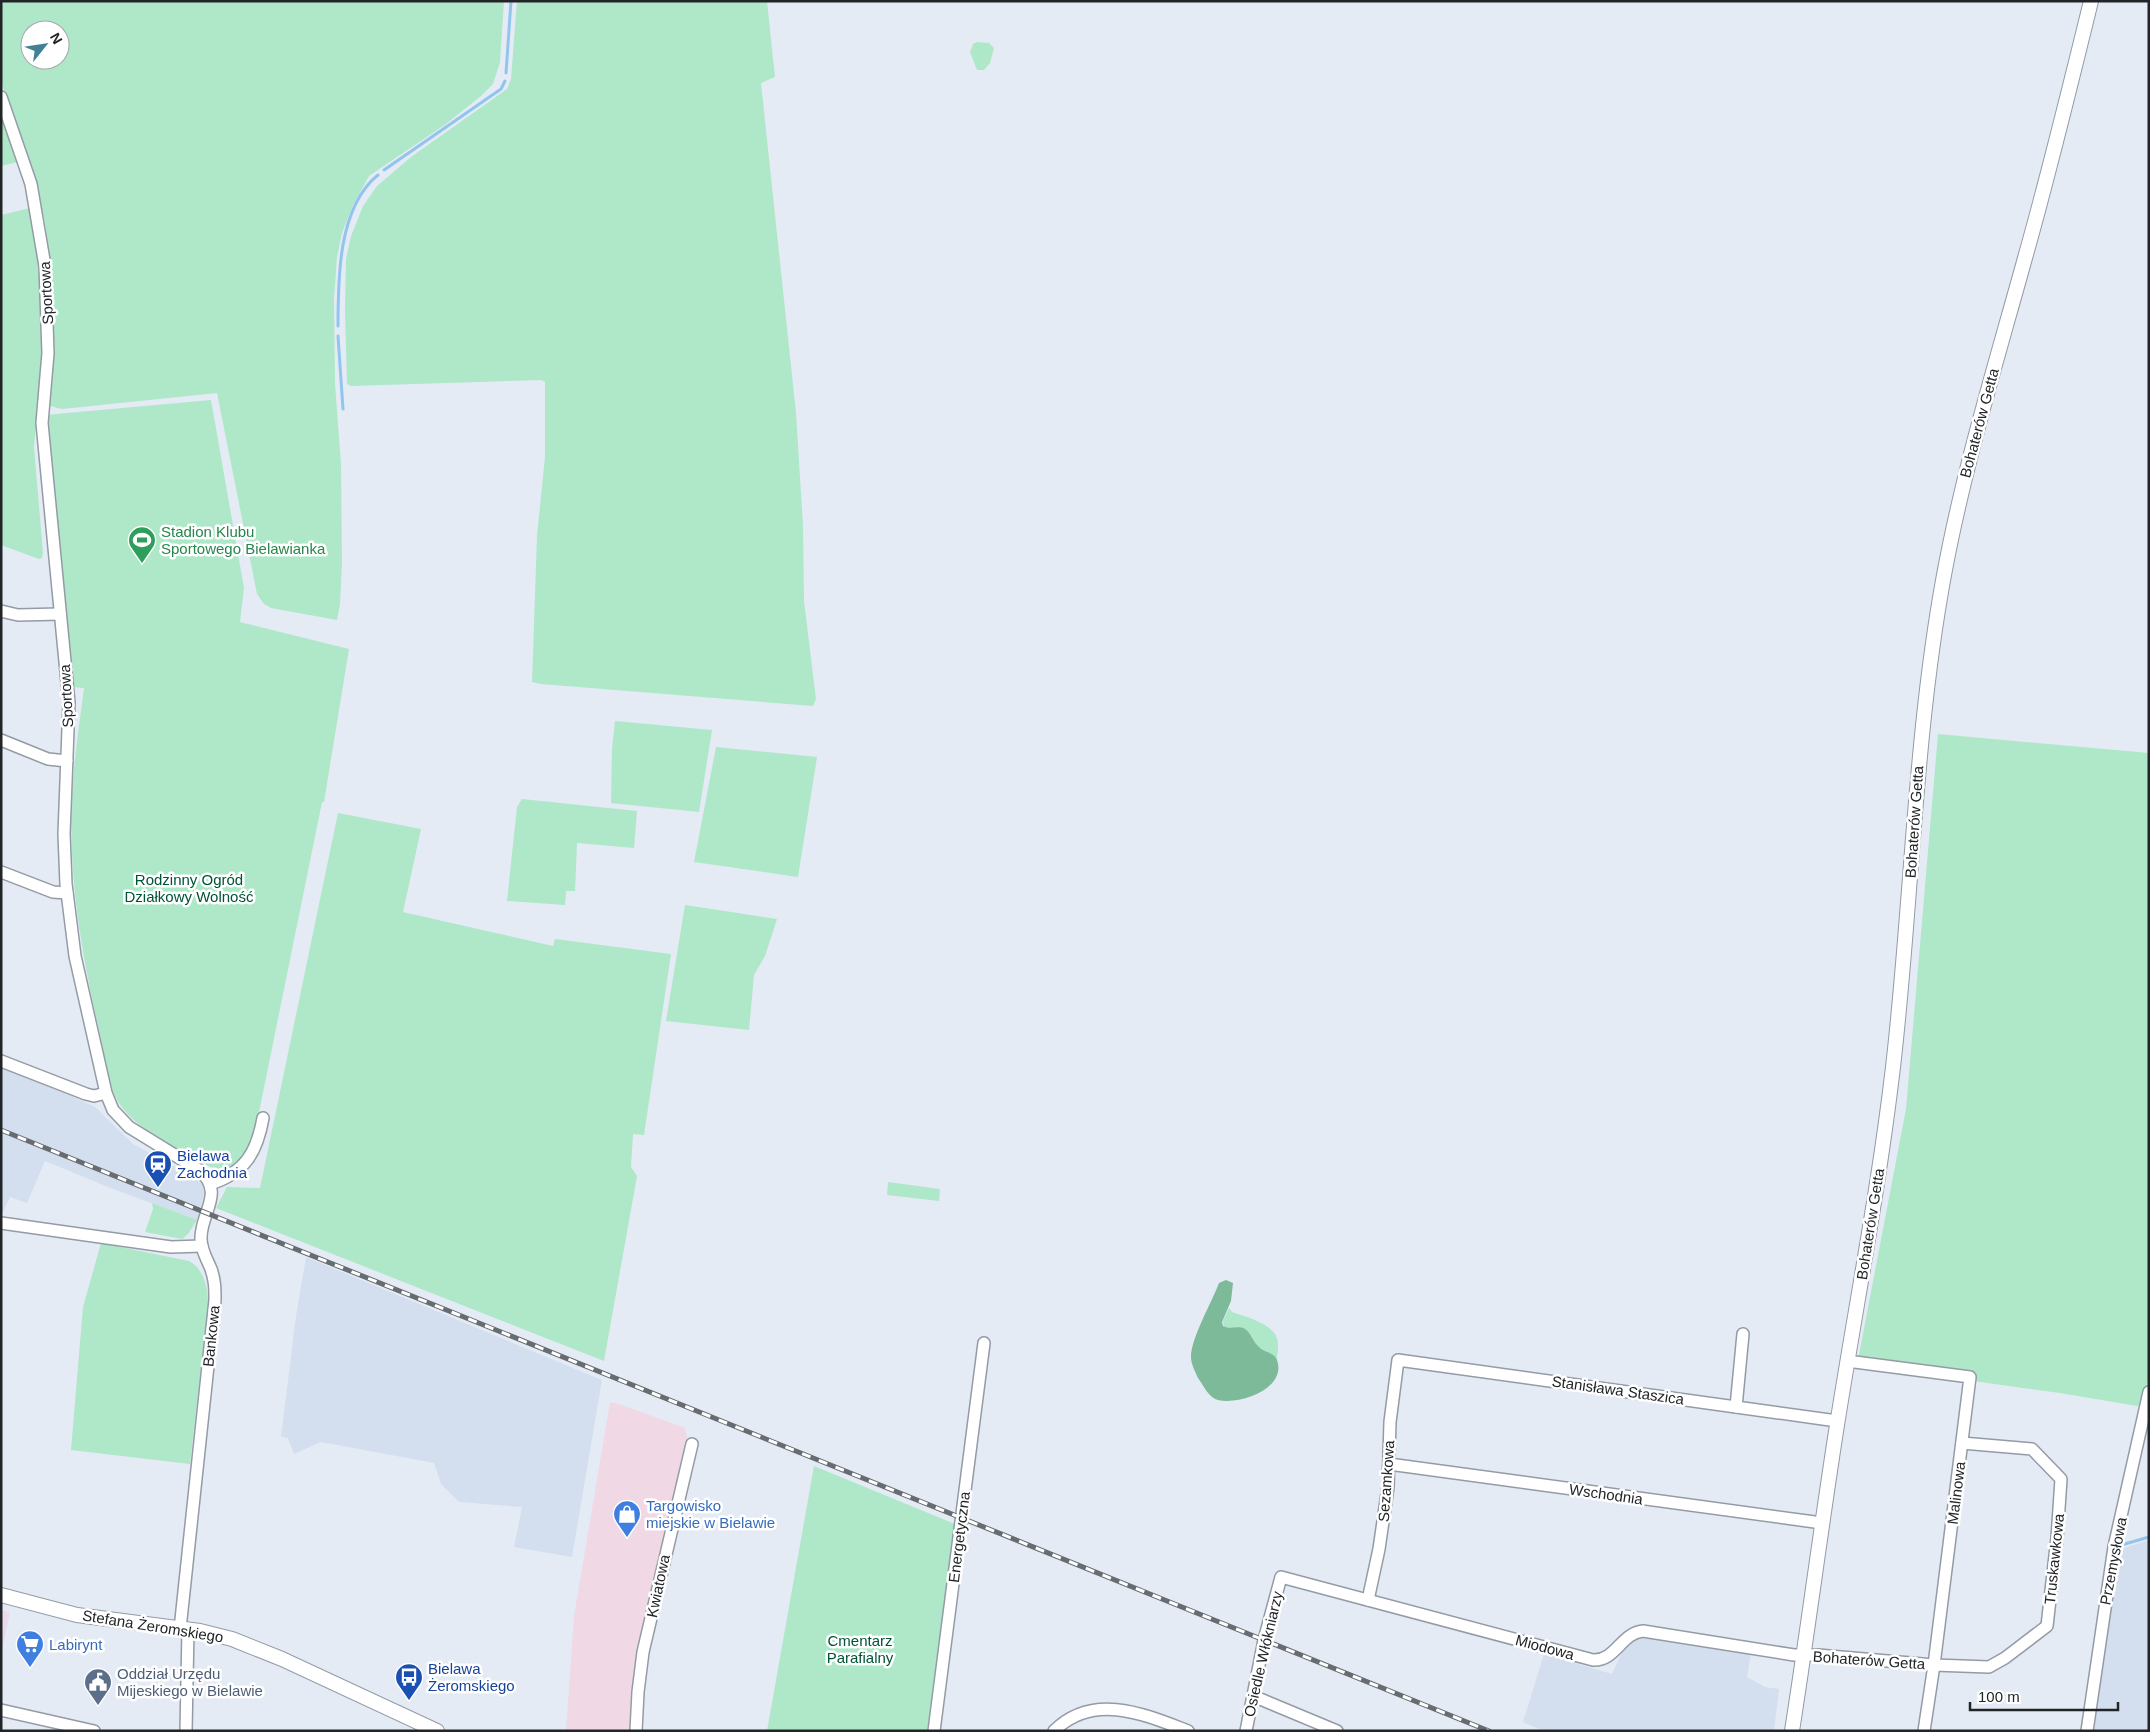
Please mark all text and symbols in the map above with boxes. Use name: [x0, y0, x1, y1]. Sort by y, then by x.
north arrow: [20, 20, 70, 70]
text: N: [47, 30, 66, 47]
street label: Sportowa: [36, 260, 56, 325]
street label: Bohaterów Getta: [1956, 366, 2002, 480]
place label: Stadion Klubu Sportowego Bielawianka: [161, 523, 326, 557]
sports icon: Stadion Klubu Sportowego Bielawianka: [127, 525, 157, 564]
street label: Sportowa: [56, 663, 76, 728]
street label: Bohaterów Getta: [1902, 765, 1926, 879]
park label: Rodzinny Ogród Działkowy Wolność: [125, 871, 254, 905]
place label: Bielawa Zachodnia: [177, 1147, 248, 1181]
station icon: Bielawa Zachodnia: [143, 1149, 173, 1188]
street label: Bohaterów Getta: [1853, 1166, 1887, 1281]
street label: Bankowa: [199, 1304, 223, 1368]
street label: Stanisława Staszica: [1551, 1372, 1686, 1408]
street label: Sezamkowa: [1375, 1439, 1397, 1522]
street label: Malinowa: [1944, 1460, 1968, 1525]
street label: Wschodnia: [1568, 1480, 1645, 1508]
street label: Energetyczna: [945, 1490, 973, 1584]
place label: Targowisko miejskie w Bielawie: [646, 1497, 775, 1531]
shop icon: Targowisko miejskie w Bielawie: [612, 1499, 642, 1538]
street label: Truskawkowa: [2041, 1512, 2067, 1605]
street label: Przemysłowa: [2096, 1515, 2130, 1606]
street label: Kwiatowa: [643, 1552, 673, 1619]
street label: Osiedle Włókniarzy: [1240, 1589, 1286, 1718]
street label: Stefana Żeromskiego: [81, 1606, 225, 1646]
supermarket icon: Labirynt: [15, 1629, 45, 1668]
street label: Miodowa: [1514, 1631, 1577, 1663]
park label: Cmentarz Parafialny: [827, 1632, 894, 1666]
place label: Labirynt: [49, 1636, 103, 1653]
street label: Bohaterów Getta: [1812, 1648, 1926, 1672]
place label: Bielawa Żeromskiego: [428, 1660, 515, 1694]
bus stop icon: Bielawa Żeromskiego: [394, 1662, 424, 1701]
place label: Oddział Urzędu Mijeskiego w Bielawie: [117, 1665, 263, 1699]
public building icon: Oddział Urzędu Mijeskiego w Bielawie: [83, 1667, 113, 1706]
scale bar: [1970, 1680, 2118, 1712]
text: 100 m: [1978, 1688, 2020, 1705]

